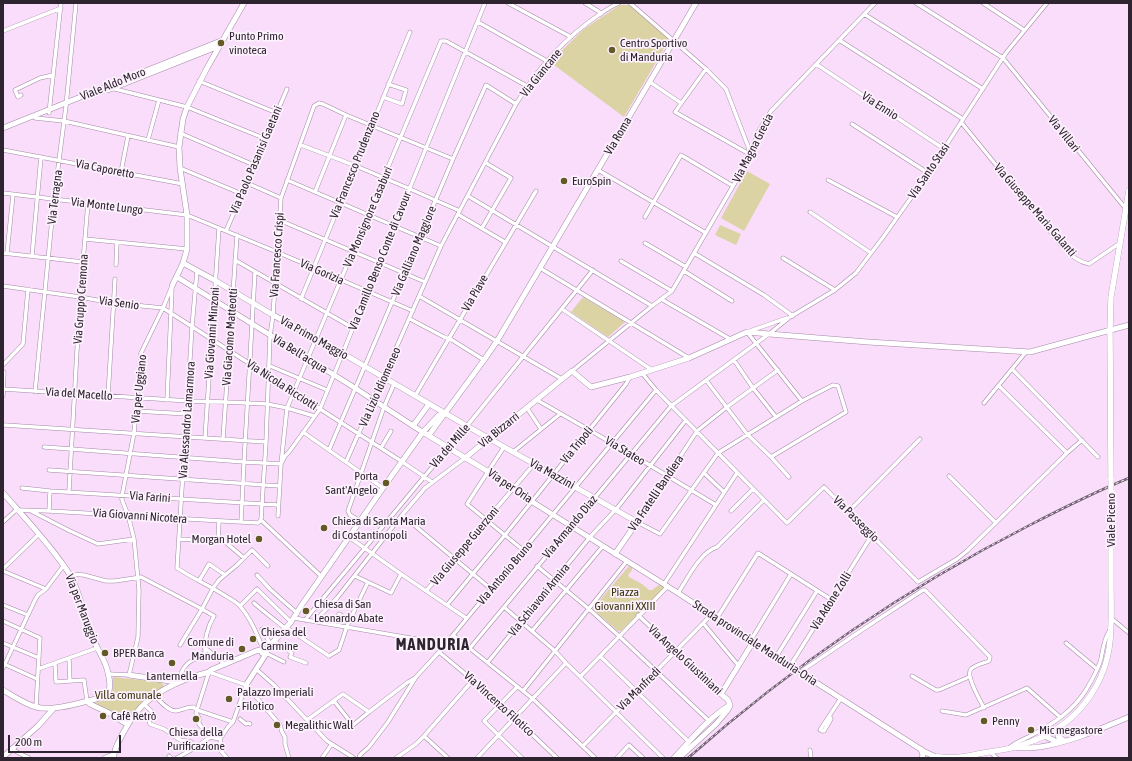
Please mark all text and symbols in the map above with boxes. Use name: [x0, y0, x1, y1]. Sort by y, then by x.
place label: Punto Primo vinoteca: [229, 29, 284, 57]
place label: Centro Sportivo di Manduria: [620, 36, 687, 64]
marker: Punto Primo vinoteca: [216, 38, 226, 48]
marker: Centro Sportivo di Manduria: [607, 45, 617, 55]
street label: Via Giancane: [517, 46, 565, 100]
street label: Viale Aldo Moro: [78, 64, 148, 104]
street label: Via Ennio: [859, 89, 901, 123]
street label: Via Paolo Pasanisi Gaetani: [227, 104, 285, 216]
street label: Via Francesco Prudenzano: [327, 109, 383, 221]
street label: Via Magna Grecia: [729, 111, 777, 185]
street label: Via Villari: [1045, 113, 1083, 155]
street label: Via Roma: [601, 114, 635, 158]
street label: Via Santo Stasi: [905, 140, 953, 202]
street label: Via Caporetto: [74, 156, 136, 182]
street label: Via Giuseppe Maria Galanti: [991, 160, 1079, 260]
street label: Via Monsignore Casaburi: [340, 164, 396, 270]
street label: Via Terragna: [45, 169, 65, 225]
place label: EuroSpin: [572, 174, 611, 188]
marker: EuroSpin: [559, 176, 569, 186]
street label: Via Camillo Benso Conte di Cavour: [346, 190, 414, 332]
street label: Via Monte Lungo: [70, 194, 144, 218]
street label: Via Galliano Maggiore: [388, 204, 440, 298]
street label: Via Francesco Crispi: [267, 212, 287, 298]
street label: Via Gruppo Cremona: [71, 253, 91, 345]
street label: Via Gorizia: [298, 256, 346, 288]
street label: Via Piave: [459, 272, 491, 314]
street label: Via Giovanni Minzoni: [202, 287, 222, 379]
street label: Via Giacomo Matteotti: [219, 288, 241, 386]
street label: Via Senio: [98, 293, 140, 313]
street label: Via Primo Maggio: [277, 313, 351, 363]
street label: Via Bell'acqua: [270, 331, 330, 377]
street label: Via Lizio Idiomeneo: [356, 345, 404, 429]
street label: Via per Uggiano: [128, 354, 150, 424]
street label: Via Nicola Ricciotti: [244, 357, 320, 413]
street label: Via Alessandro Lamarmora: [176, 361, 198, 479]
street label: Via del Macello: [45, 384, 113, 404]
street label: Via Bizzarri: [476, 409, 522, 451]
street label: Via dei Mille: [427, 421, 473, 471]
street label: Via Tripoli: [558, 423, 596, 467]
street label: Via Stateo: [602, 433, 648, 469]
street label: Via Fratelli Bandiera: [625, 452, 687, 534]
street label: Via Mazzini: [527, 456, 577, 492]
street label: Via per Oria: [485, 466, 535, 506]
place label: Porta Sant'Angelo: [325, 469, 378, 497]
marker: Porta Sant'Angelo: [381, 478, 391, 488]
street label: Via Farini: [129, 488, 171, 506]
street label: Via Armando Diaz: [540, 493, 600, 561]
street label: Via Passeggio: [830, 493, 882, 545]
street label: Viale Piceno: [1104, 493, 1118, 547]
street label: Via Giuseppe Guerzoni: [428, 504, 502, 588]
street label: Via Giovanni Nicotera: [92, 506, 188, 526]
place label: Chiesa di Santa Maria di Costantinopoli: [332, 514, 426, 542]
marker: Chiesa di Santa Maria di Costantinopoli: [319, 523, 329, 533]
place label: Morgan Hotel: [192, 532, 251, 546]
marker: Morgan Hotel: [254, 534, 264, 544]
street label: Via Antonio Bruno: [474, 538, 536, 608]
street label: Via Schiavoni Armira: [505, 561, 573, 639]
street label: Via Adone Zolli: [807, 569, 855, 633]
street label: Via per Maruggio: [62, 572, 102, 646]
park label: Piazza Giovanni XXIII: [594, 585, 656, 613]
place label: Chiesa di San Leonardo Abate: [314, 597, 384, 625]
street label: Strada provinciale Manduria-Oria: [690, 597, 820, 689]
marker: Chiesa di San Leonardo Abate: [301, 606, 311, 616]
street label: Via Angelo Giustiniani: [645, 622, 725, 698]
place label: Chiesa del Carmine: [261, 625, 306, 653]
marker: Chiesa del Carmine: [248, 634, 258, 644]
place label: Comune di Manduria: [187, 635, 234, 663]
district label: MANDURIA: [396, 635, 470, 655]
marker: Comune di Manduria: [237, 644, 247, 654]
place label: BPER Banca: [113, 646, 164, 660]
marker: BPER Banca: [100, 648, 110, 658]
marker: Lanternella: [167, 658, 177, 668]
street label: Via Manfredi: [614, 664, 664, 714]
place label: Lanternella: [146, 669, 198, 683]
street label: Via Vincenzo Filotico: [461, 669, 537, 739]
place label: Palazzo Imperiali - Filotico: [237, 685, 313, 713]
park label: Villa comunale: [95, 688, 161, 702]
marker: Palazzo Imperiali - Filotico: [224, 694, 234, 704]
place label: Cafê Retrò: [111, 709, 156, 723]
marker: Cafê Retrò: [98, 711, 108, 721]
marker: Chiesa della Purificazione: [191, 714, 201, 724]
place label: Penny: [992, 714, 1020, 728]
marker: Penny: [979, 716, 989, 726]
place label: Megalithic Wall: [285, 718, 353, 732]
marker: Megalithic Wall: [272, 720, 282, 730]
place label: Mic megastore: [1039, 723, 1103, 737]
place label: Chiesa della Purificazione: [167, 725, 225, 753]
marker: Mic megastore: [1026, 725, 1036, 735]
scale bar: [10, 727, 123, 753]
text: 200 m: [15, 735, 42, 749]

